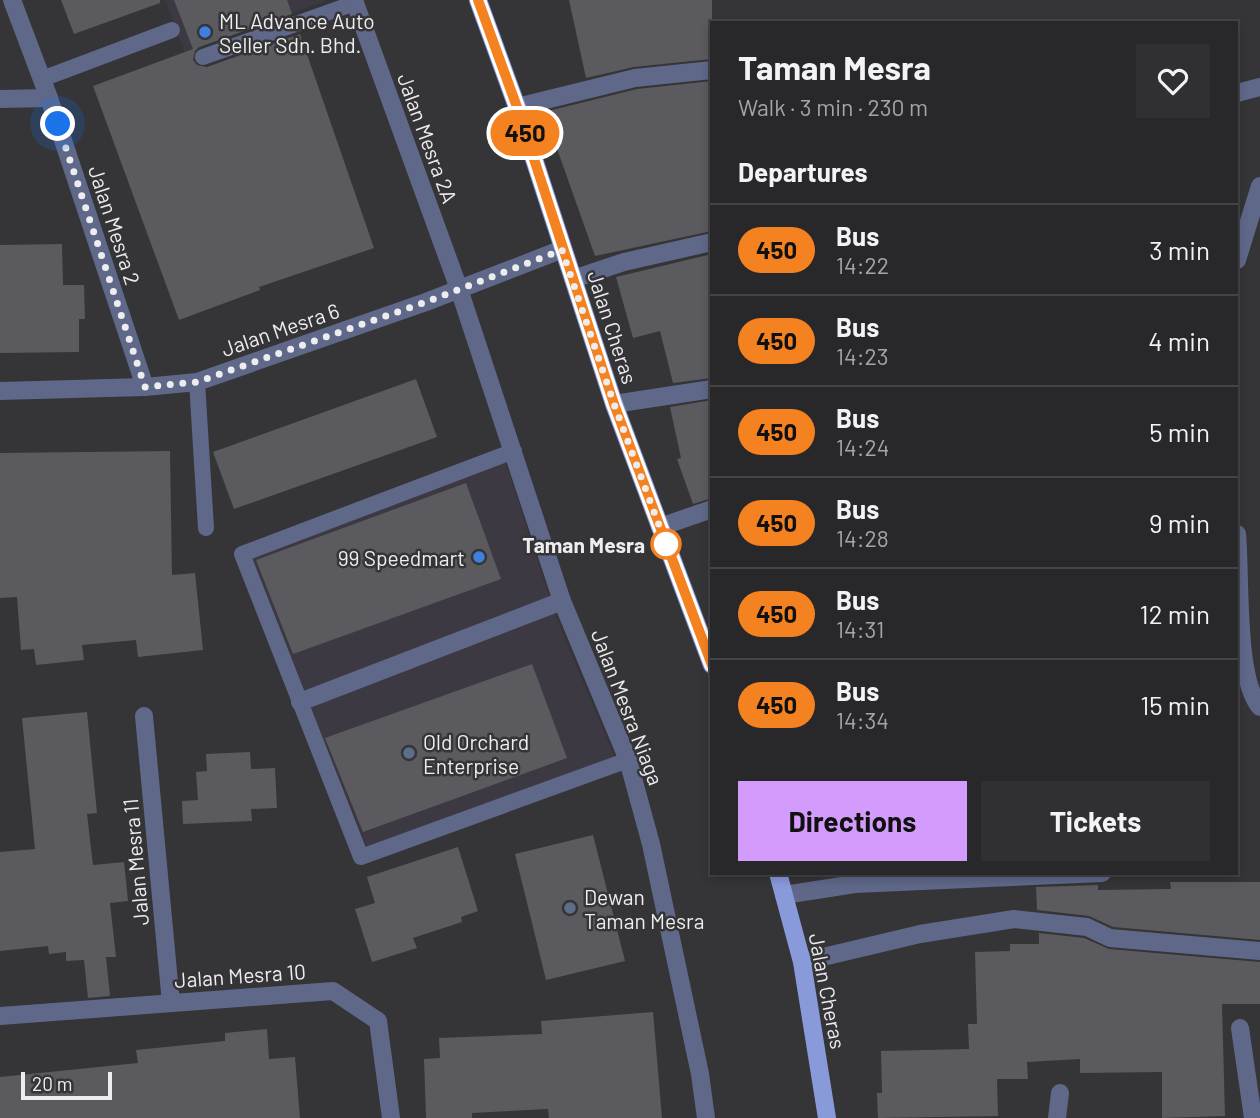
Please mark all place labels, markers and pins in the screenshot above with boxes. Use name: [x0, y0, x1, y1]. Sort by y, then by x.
place label: ML Advance Auto Seller Sdn. Bhd.: [219, 8, 375, 57]
marker: ML Advance Auto Seller Sdn. Bhd.: [197, 24, 213, 40]
marker: Taman Mesra: [651, 529, 681, 559]
place label: Taman Mesra: [522, 532, 645, 557]
place label: 99 Speedmart: [338, 545, 465, 570]
marker: 99 Speedmart: [471, 549, 487, 565]
place label: Old Orchard Enterprise: [423, 729, 529, 778]
marker: Old Orchard Enterprise: [401, 745, 417, 761]
place label: Dewan Taman Mesra: [584, 884, 704, 933]
marker: Dewan Taman Mesra: [562, 900, 578, 916]

